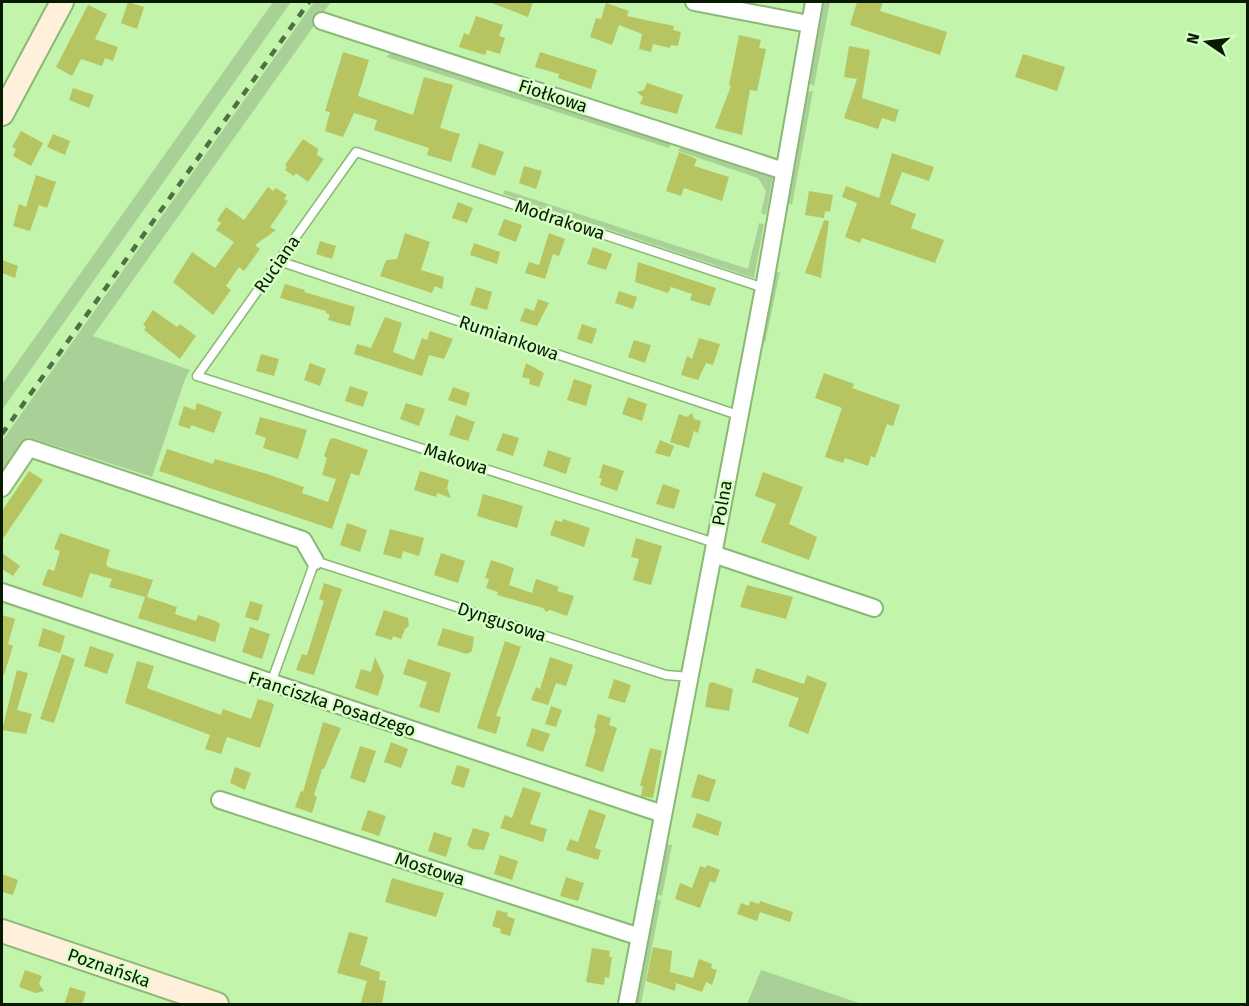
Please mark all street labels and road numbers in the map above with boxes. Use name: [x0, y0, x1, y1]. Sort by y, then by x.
street label: Fiołkowa: [516, 74, 590, 118]
street label: Modrakowa: [512, 195, 608, 245]
street label: Ruciana: [249, 231, 305, 297]
street label: Rumiankowa: [456, 311, 562, 365]
street label: Makowa: [421, 438, 491, 480]
street label: Polna: [707, 478, 737, 528]
street label: Dyngusowa: [455, 597, 549, 647]
street label: Franciszka Posadzego: [246, 667, 418, 741]
street label: Mostowa: [392, 847, 468, 891]
street label: Poznańska: [65, 944, 153, 992]

